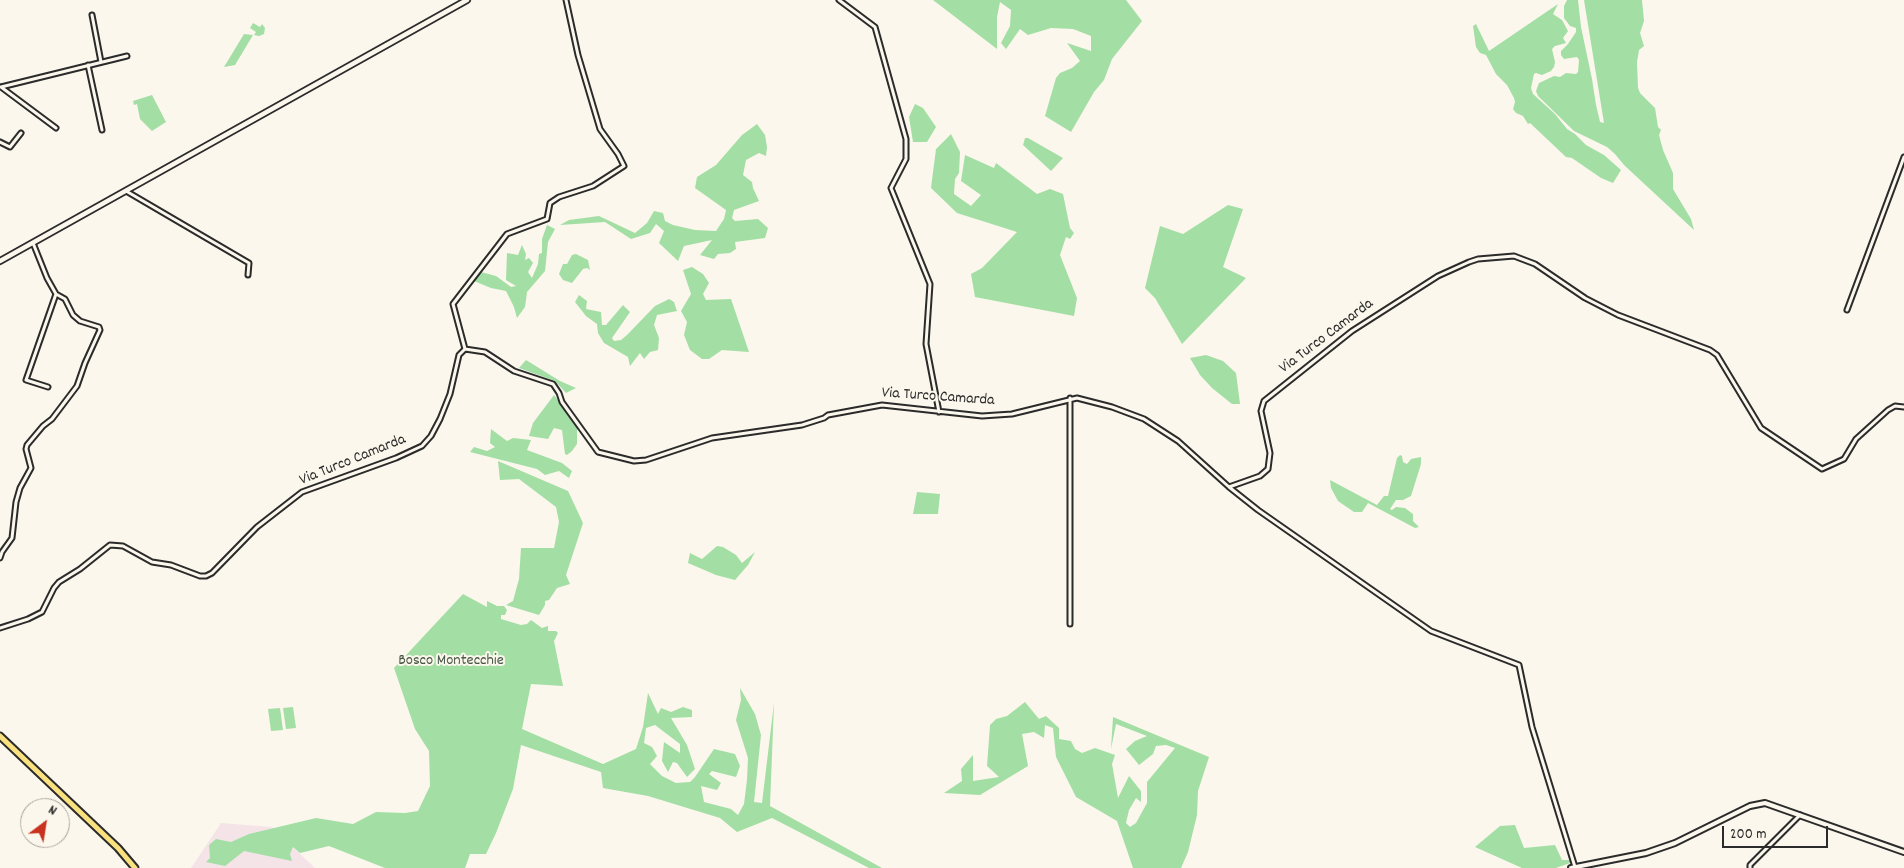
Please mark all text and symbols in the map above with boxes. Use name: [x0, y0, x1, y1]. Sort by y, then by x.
street label: Via Turco Camarda: [1276, 295, 1378, 379]
street label: Via Turco Camarda: [881, 384, 995, 412]
street label: Via Turco Camarda: [297, 431, 409, 491]
park label: Bosco Montecchie: [398, 652, 504, 672]
north arrow: [20, 798, 70, 848]
text: N: [44, 801, 60, 821]
scale bar: [1724, 816, 1830, 848]
text: 200 m: [1730, 824, 1767, 846]

